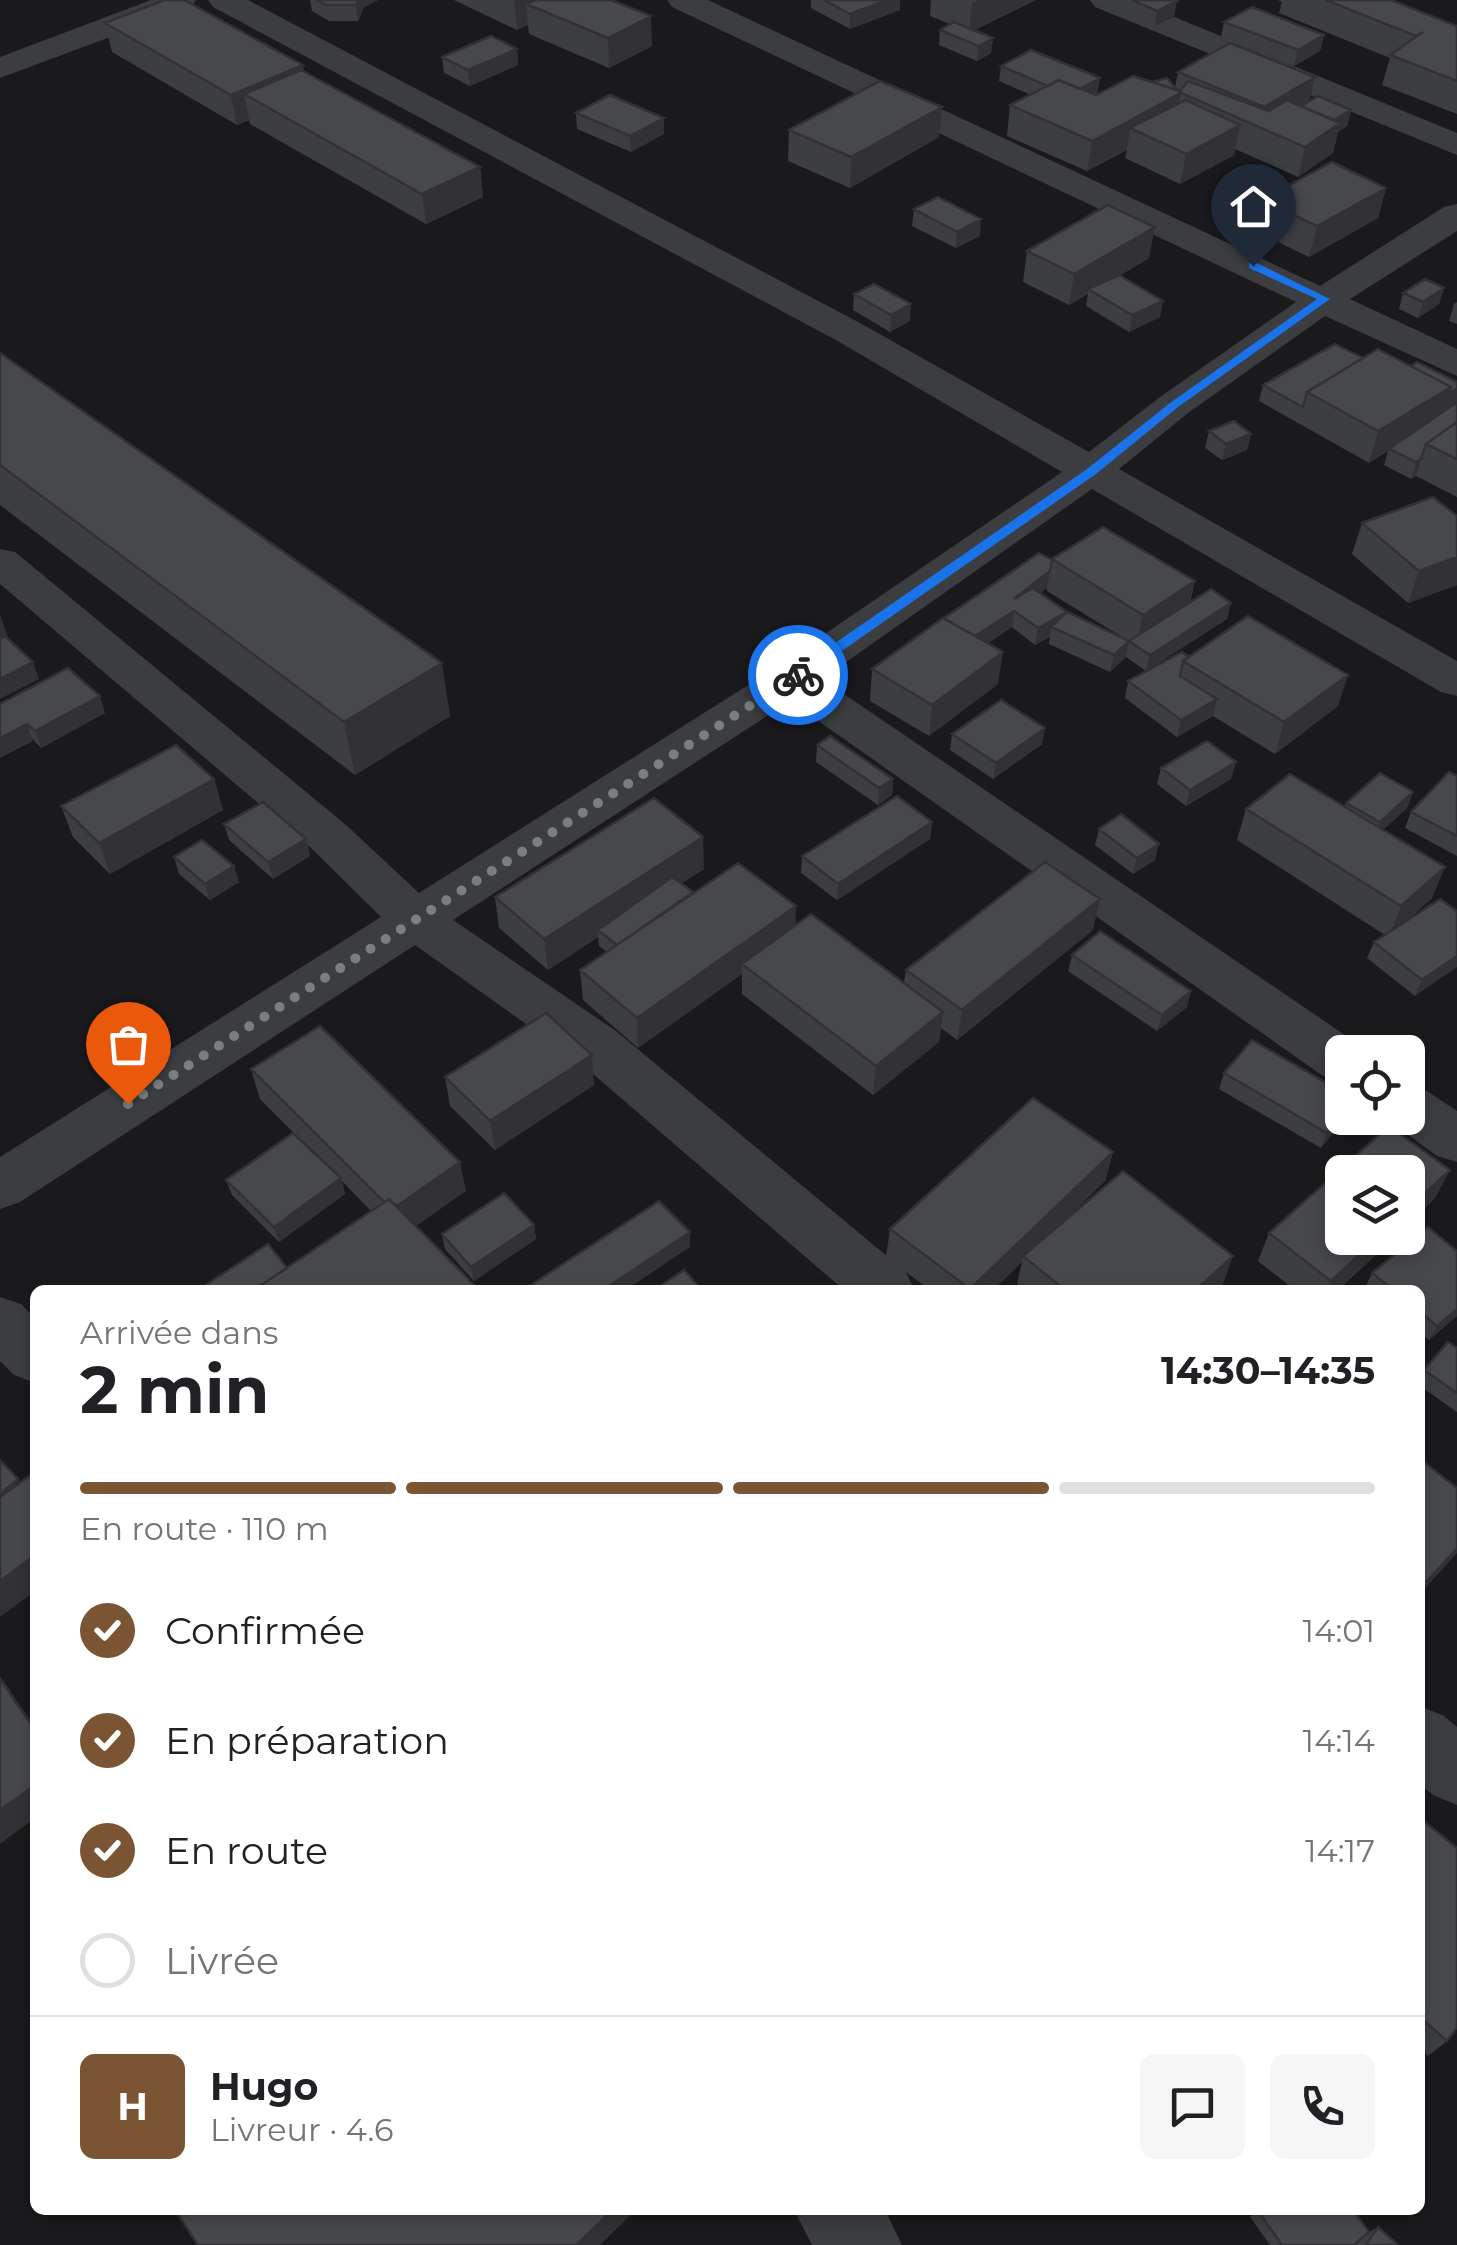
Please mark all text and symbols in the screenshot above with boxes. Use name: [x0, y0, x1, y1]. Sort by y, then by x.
pin: [1211, 164, 1296, 267]
icon: home: [1226, 179, 1281, 234]
courier: [748, 625, 848, 725]
icon: bike: [771, 648, 826, 703]
pin: [86, 1002, 171, 1105]
icon: bag: [101, 1017, 156, 1072]
map controls: [1325, 1035, 1425, 1255]
button: locate: [1325, 1035, 1425, 1135]
button: layers: [1325, 1155, 1425, 1255]
text: Arrivée dans: [80, 1313, 278, 1352]
text: 14:30–14:35: [1161, 1347, 1375, 1394]
text: 2 min: [80, 1350, 269, 1429]
text: En route · 110 m: [80, 1509, 329, 1548]
icon: check: [80, 1603, 135, 1658]
text: Confirmée: [165, 1607, 365, 1654]
text: 14:01: [1303, 1611, 1375, 1650]
icon: check: [80, 1713, 135, 1768]
text: En préparation: [165, 1717, 449, 1764]
text: 14:14: [1303, 1721, 1375, 1760]
icon: check: [80, 1823, 135, 1878]
text: En route: [165, 1827, 328, 1874]
text: 14:17: [1305, 1831, 1375, 1870]
text: Livrée: [165, 1937, 279, 1984]
button: chat: [1140, 2054, 1245, 2159]
button: phone: [1270, 2054, 1375, 2159]
text: Hugo: [210, 2063, 318, 2110]
text: H: [117, 2083, 148, 2130]
text: Livreur · 4.6: [210, 2110, 393, 2149]

